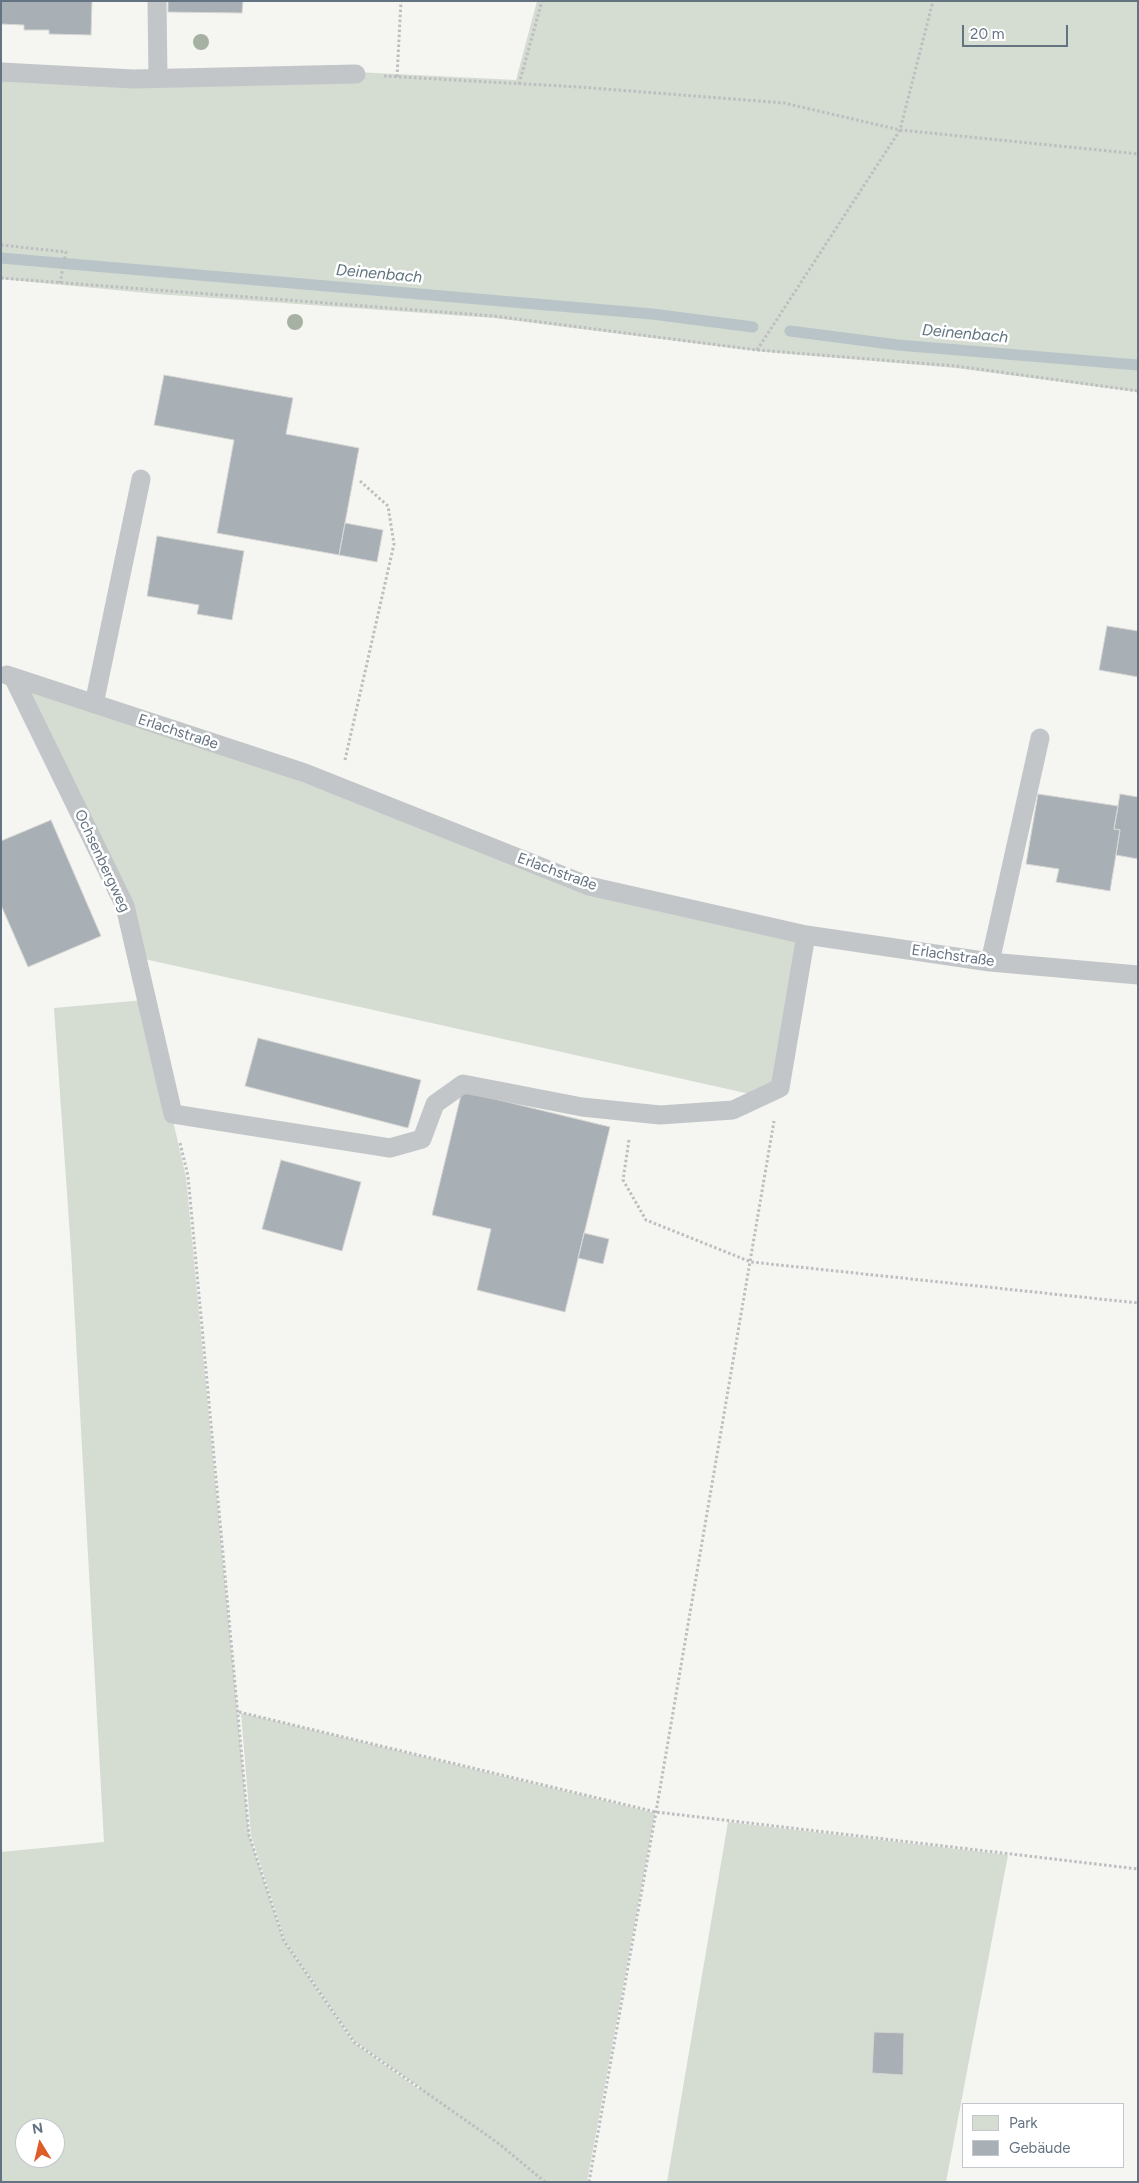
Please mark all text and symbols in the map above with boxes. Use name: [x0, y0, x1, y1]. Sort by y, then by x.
scale bar: [964, 15, 1070, 47]
text: 20 m: [970, 25, 1004, 43]
water label: Deinenbach: [335, 261, 423, 287]
water label: Deinenbach: [921, 321, 1009, 347]
street label: Erlachstraße: [136, 711, 220, 753]
street label: Ochsenbergweg: [70, 807, 134, 915]
street label: Erlachstraße: [515, 849, 599, 895]
street label: Erlachstraße: [910, 941, 996, 971]
legend: [962, 2103, 1124, 2168]
text: Park: [1009, 2114, 1038, 2132]
north arrow: [15, 2118, 65, 2168]
text: N: [31, 2119, 44, 2138]
text: Gebäude: [1009, 2139, 1070, 2157]

